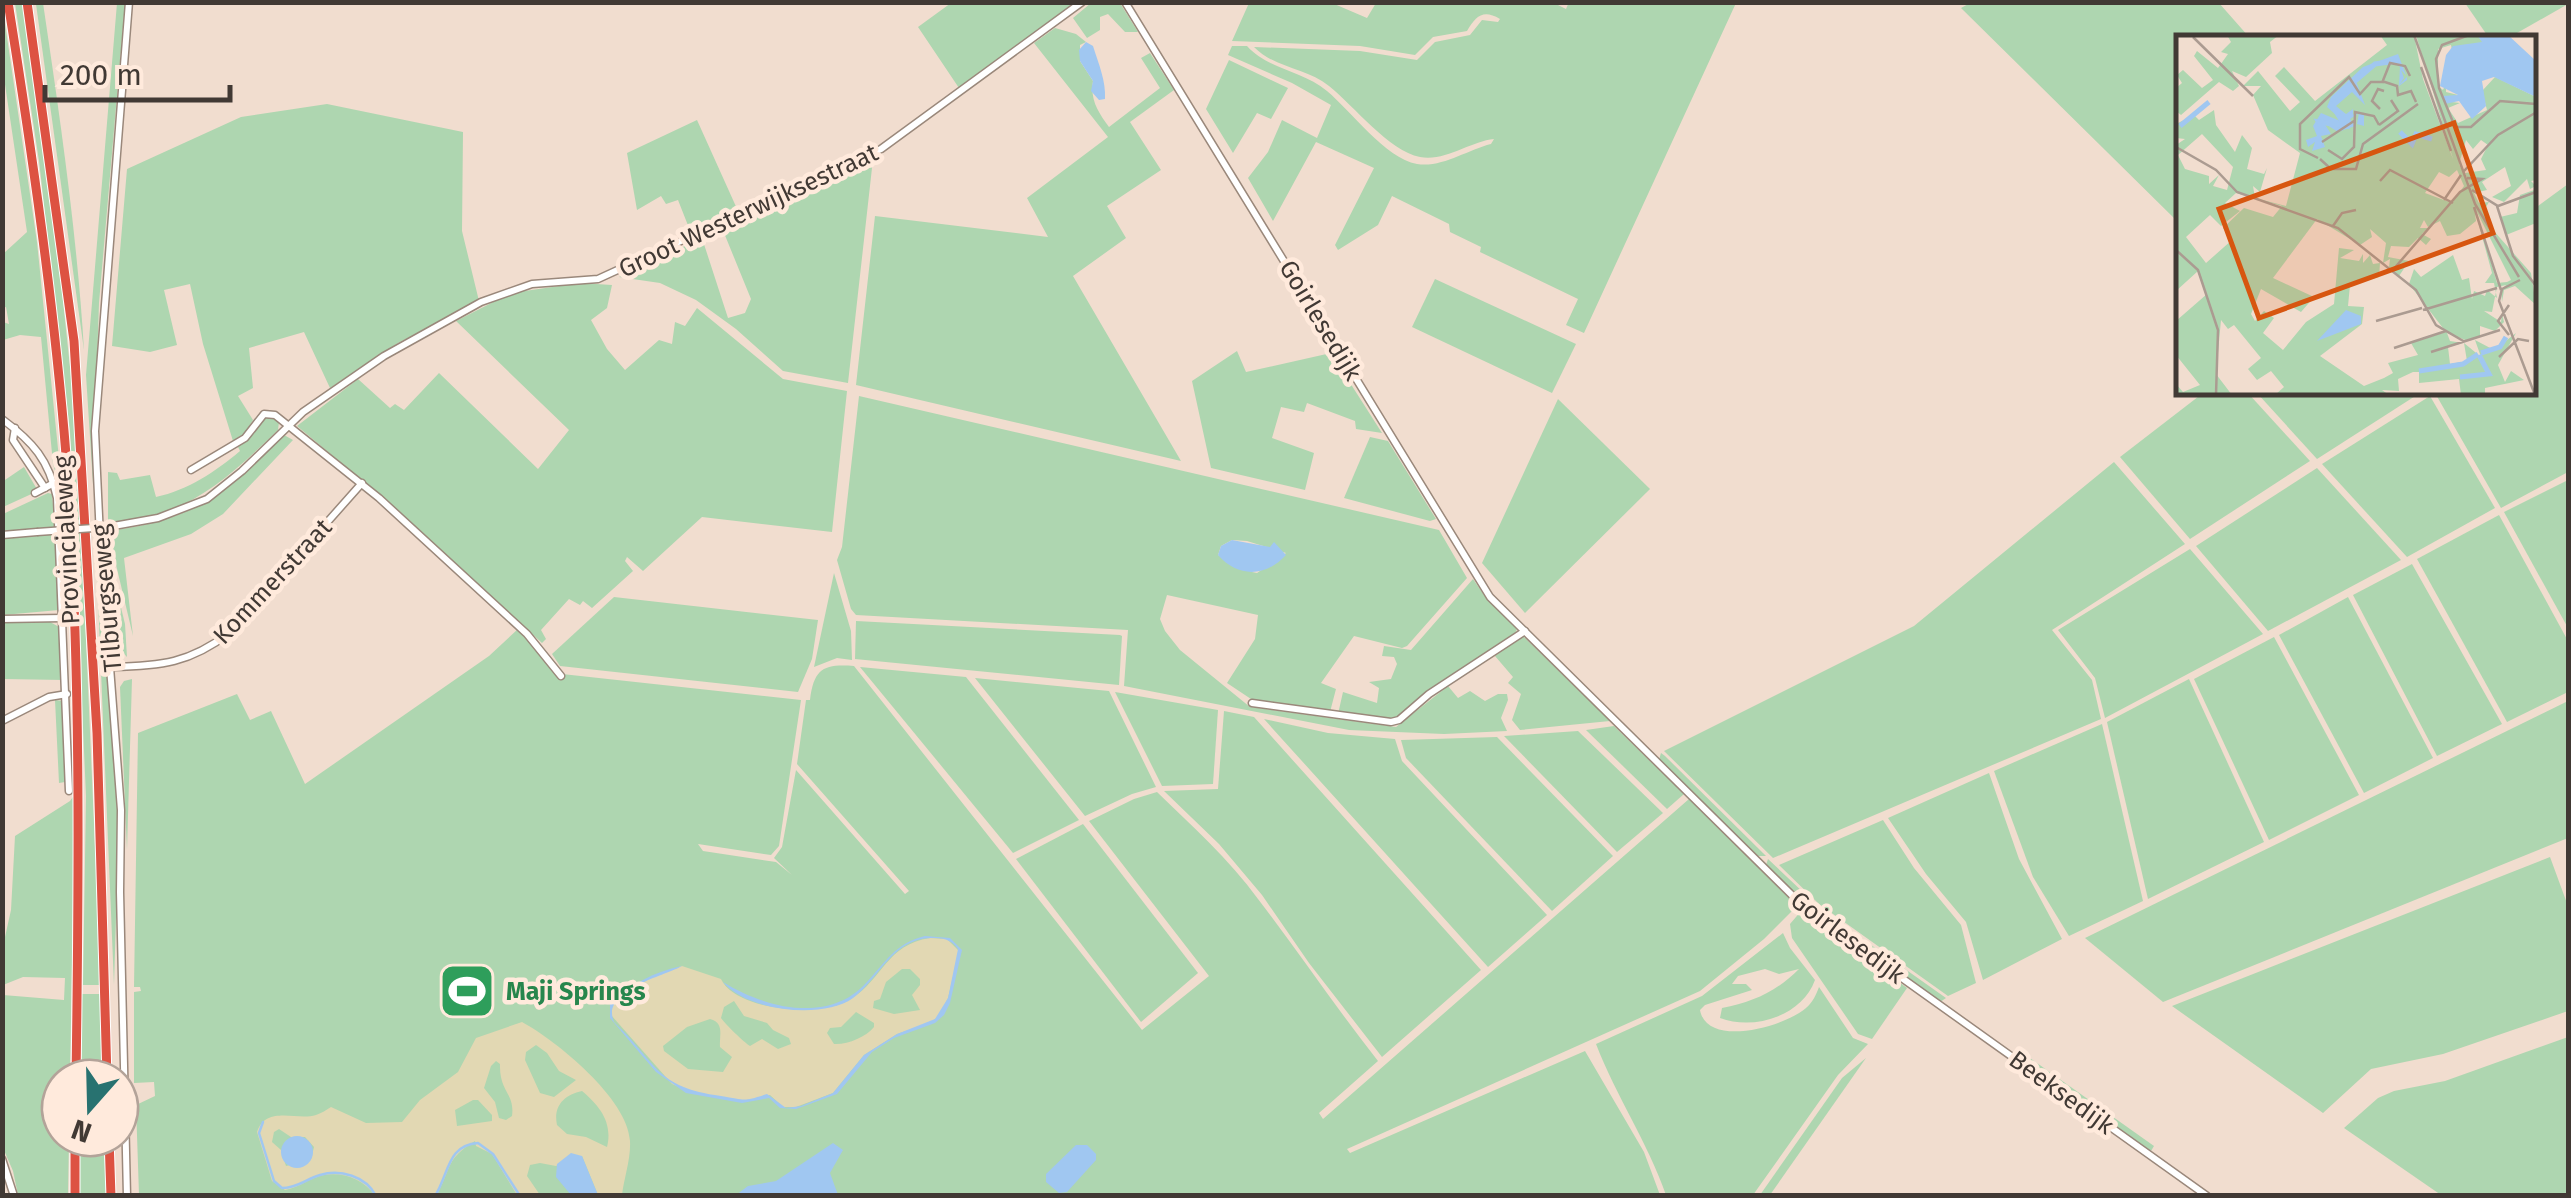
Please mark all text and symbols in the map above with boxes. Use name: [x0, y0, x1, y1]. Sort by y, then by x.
inset map: [2176, 35, 2536, 395]
scale bar: [45, 40, 230, 102]
text: 200 m: [60, 57, 142, 93]
street label: Groot Westerwijksestraat: [614, 137, 884, 284]
street label: Goirlesedijk: [1273, 255, 1368, 386]
street label: Provincialeweg: [48, 455, 86, 625]
street label: Kommerstraat: [207, 512, 339, 651]
street label: Tilburgseweg: [86, 523, 128, 673]
street label: Goirlesedijk: [1784, 885, 1910, 991]
sports icon: Maji Springs: [437, 961, 497, 1021]
place label: Maji Springs: [506, 977, 645, 1007]
street label: Beeksedijk: [2003, 1045, 2120, 1141]
north arrow: [40, 1058, 140, 1158]
text: N: [67, 1112, 96, 1150]

